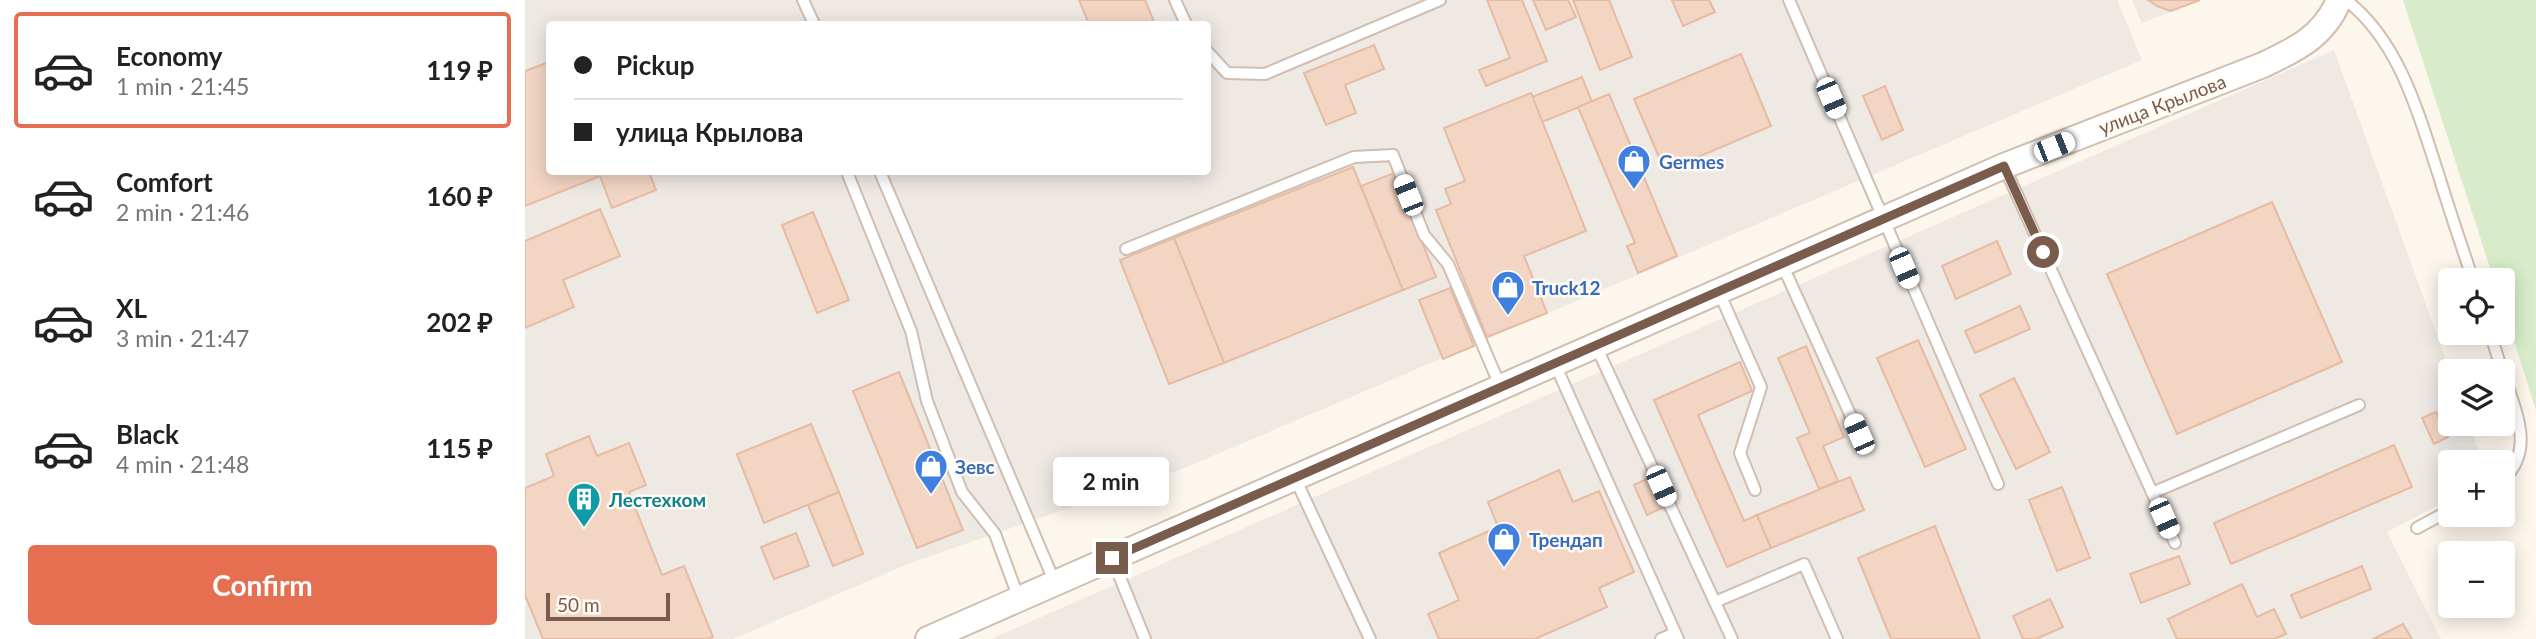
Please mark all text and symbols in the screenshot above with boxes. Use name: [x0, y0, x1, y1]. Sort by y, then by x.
icon: car: [32, 39, 95, 102]
text: Economy: [116, 40, 222, 72]
text: Pickup: [616, 49, 695, 81]
text: 119 ₽: [426, 54, 493, 86]
street label: улица Крылова: [2095, 69, 2229, 139]
text: 1 min · 21:45: [116, 72, 249, 100]
car: [1814, 75, 1849, 121]
text: улица Крылова: [616, 116, 803, 148]
car: [2031, 129, 2078, 165]
shop icon: Germes: [1615, 142, 1653, 191]
place label: Germes: [1659, 150, 1724, 173]
icon: car: [32, 165, 95, 228]
text: Comfort: [116, 166, 213, 198]
car: [1391, 172, 1426, 218]
text: 160 ₽: [426, 180, 493, 212]
text: 2 min · 21:46: [116, 198, 249, 226]
route start: [2027, 236, 2059, 268]
car: [1887, 245, 1922, 291]
shop icon: Truck12: [1489, 268, 1527, 317]
map controls: [2438, 268, 2515, 618]
button: locate: [2438, 268, 2515, 345]
place label: Truck12: [1532, 276, 1601, 299]
icon: car: [32, 291, 95, 354]
text: XL: [116, 292, 147, 324]
text: 202 ₽: [426, 306, 493, 338]
text: 3 min · 21:47: [116, 324, 249, 352]
button: layers: [2438, 359, 2515, 436]
car: [1841, 411, 1878, 457]
icon: car: [32, 417, 95, 480]
text: Black: [116, 418, 179, 450]
text: 115 ₽: [426, 432, 493, 464]
shop icon: Зевс: [912, 447, 950, 496]
text: 4 min · 21:48: [116, 450, 249, 478]
button: +: [2438, 450, 2515, 527]
place label: Зевс: [955, 455, 995, 478]
callout: 2 min: [1054, 456, 1170, 505]
car: [1643, 463, 1680, 509]
text: 2 min: [1082, 467, 1140, 495]
building icon: Лестехком: [565, 480, 603, 529]
place label: Лестехком: [608, 488, 706, 511]
car: [2146, 495, 2183, 541]
shop icon: Трендап: [1485, 520, 1523, 569]
place label: Трендап: [1529, 528, 1603, 551]
button: −: [2438, 541, 2515, 618]
route end: [1096, 542, 1128, 574]
button: Confirm: [28, 545, 497, 625]
scale bar: [546, 590, 670, 622]
text: 50 m: [557, 593, 600, 616]

